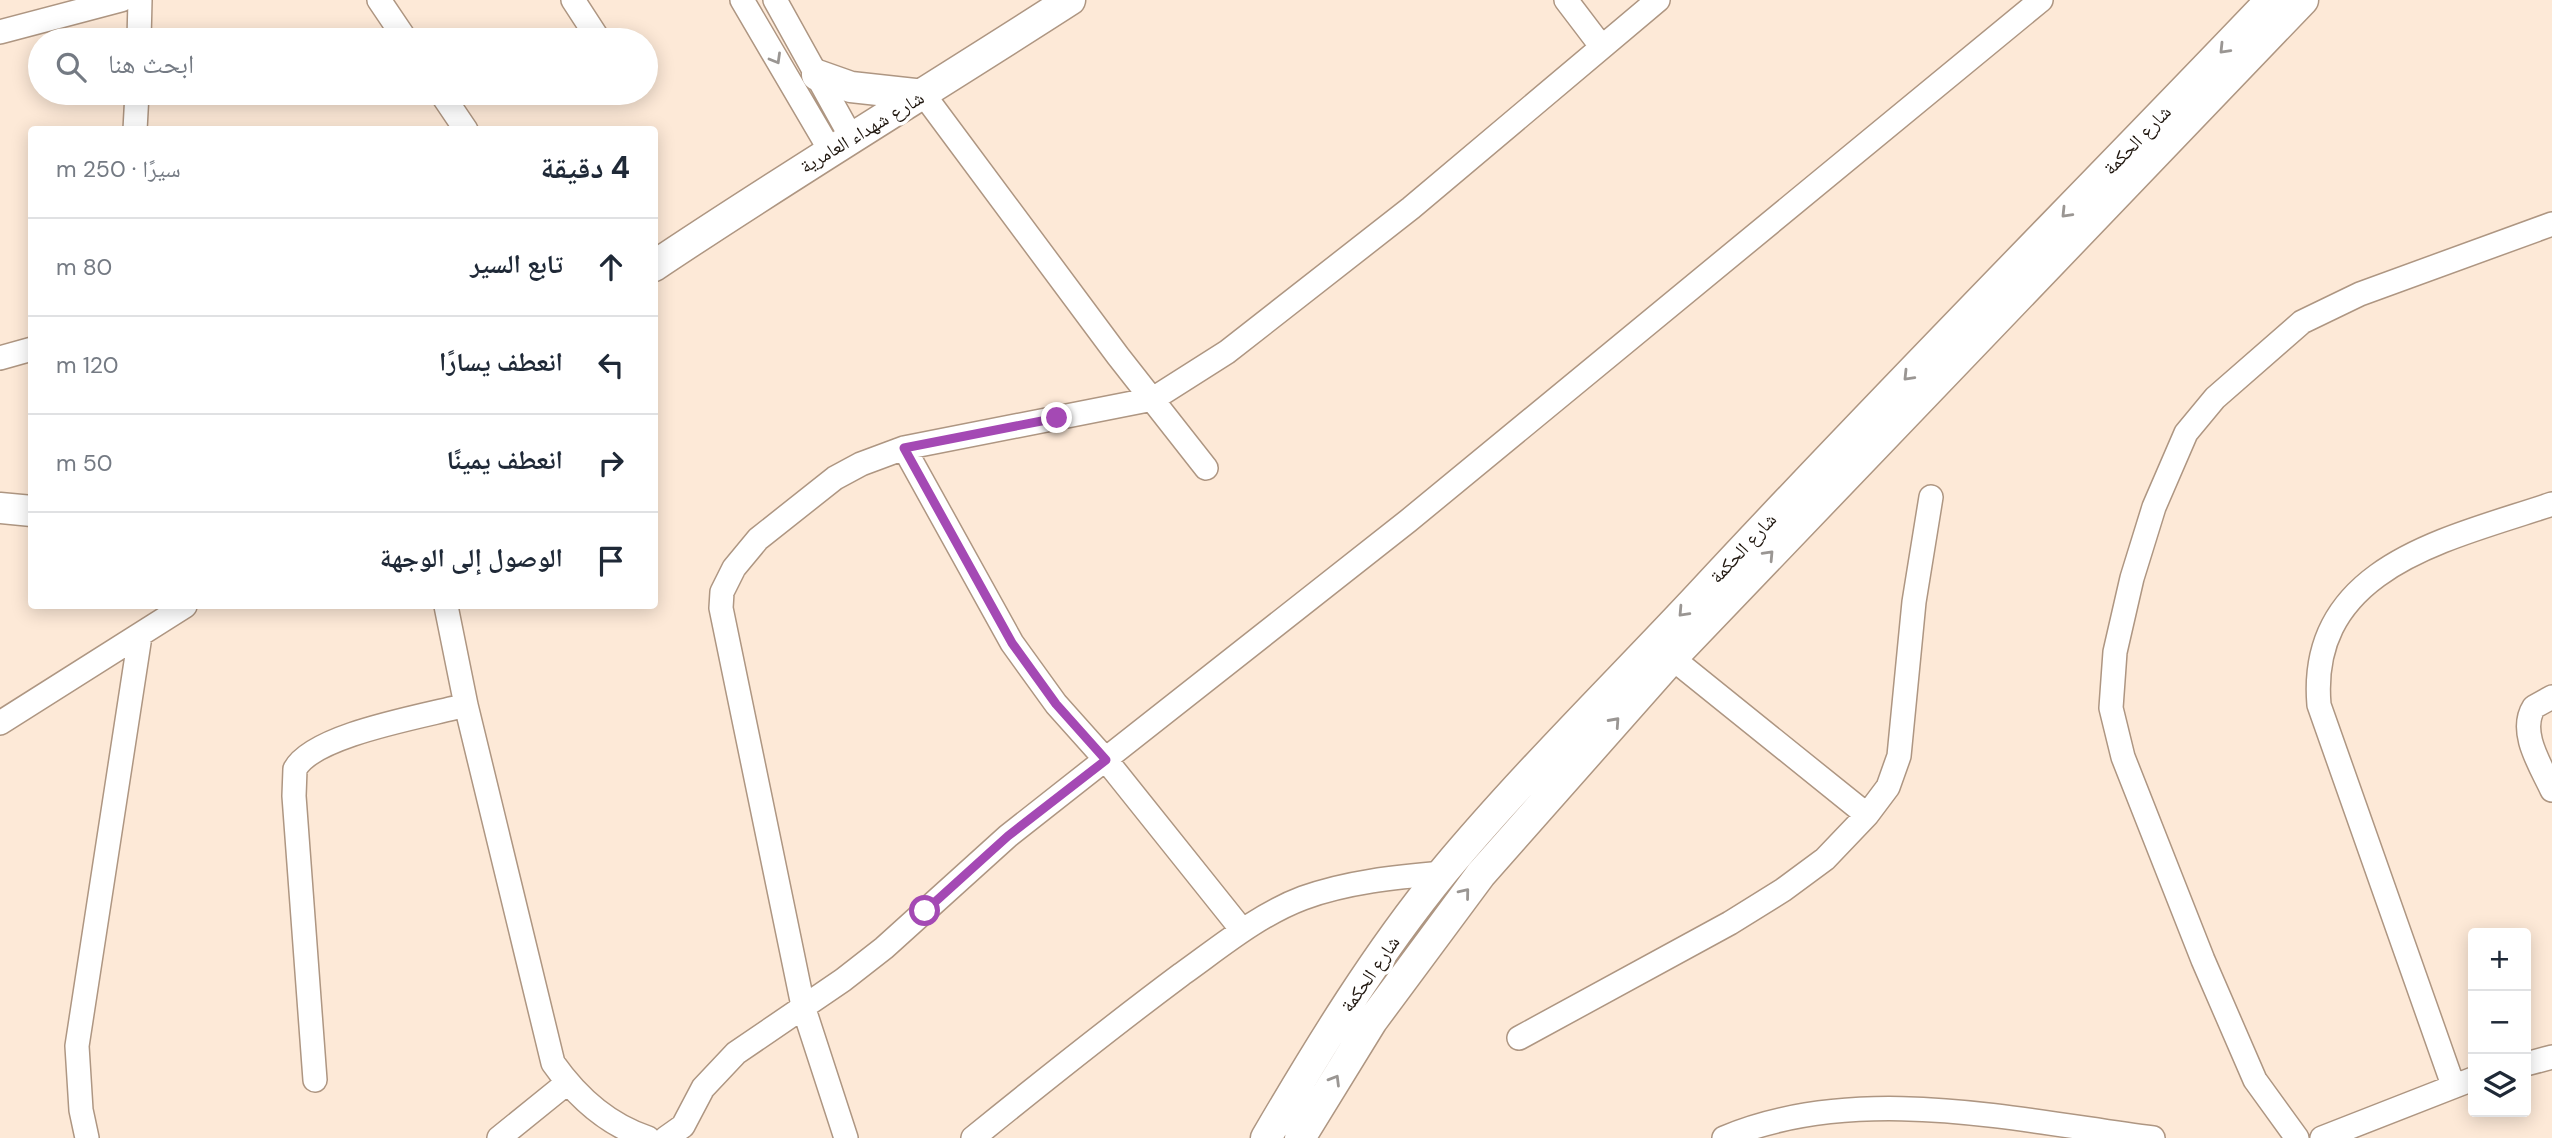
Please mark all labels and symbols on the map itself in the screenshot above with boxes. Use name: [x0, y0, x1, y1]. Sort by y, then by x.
one-way arrow: [2220, 41, 2233, 54]
one-way arrow: [768, 51, 781, 64]
street label: شارع شهداء العامرية: [795, 85, 929, 179]
street label: شارع الحكمة: [2098, 100, 2176, 180]
one-way arrow: [2062, 205, 2075, 218]
one-way arrow: [1903, 368, 1916, 381]
route end: [1041, 402, 1072, 433]
street label: شارع الحكمة: [1704, 507, 1782, 589]
one-way arrow: [1761, 550, 1774, 563]
one-way arrow: [1679, 604, 1692, 617]
one-way arrow: [1607, 717, 1619, 730]
one-way arrow: [1457, 889, 1470, 901]
route start: [909, 895, 940, 926]
street label: شارع الحكمة: [1335, 931, 1405, 1017]
one-way arrow: [1327, 1074, 1340, 1087]

